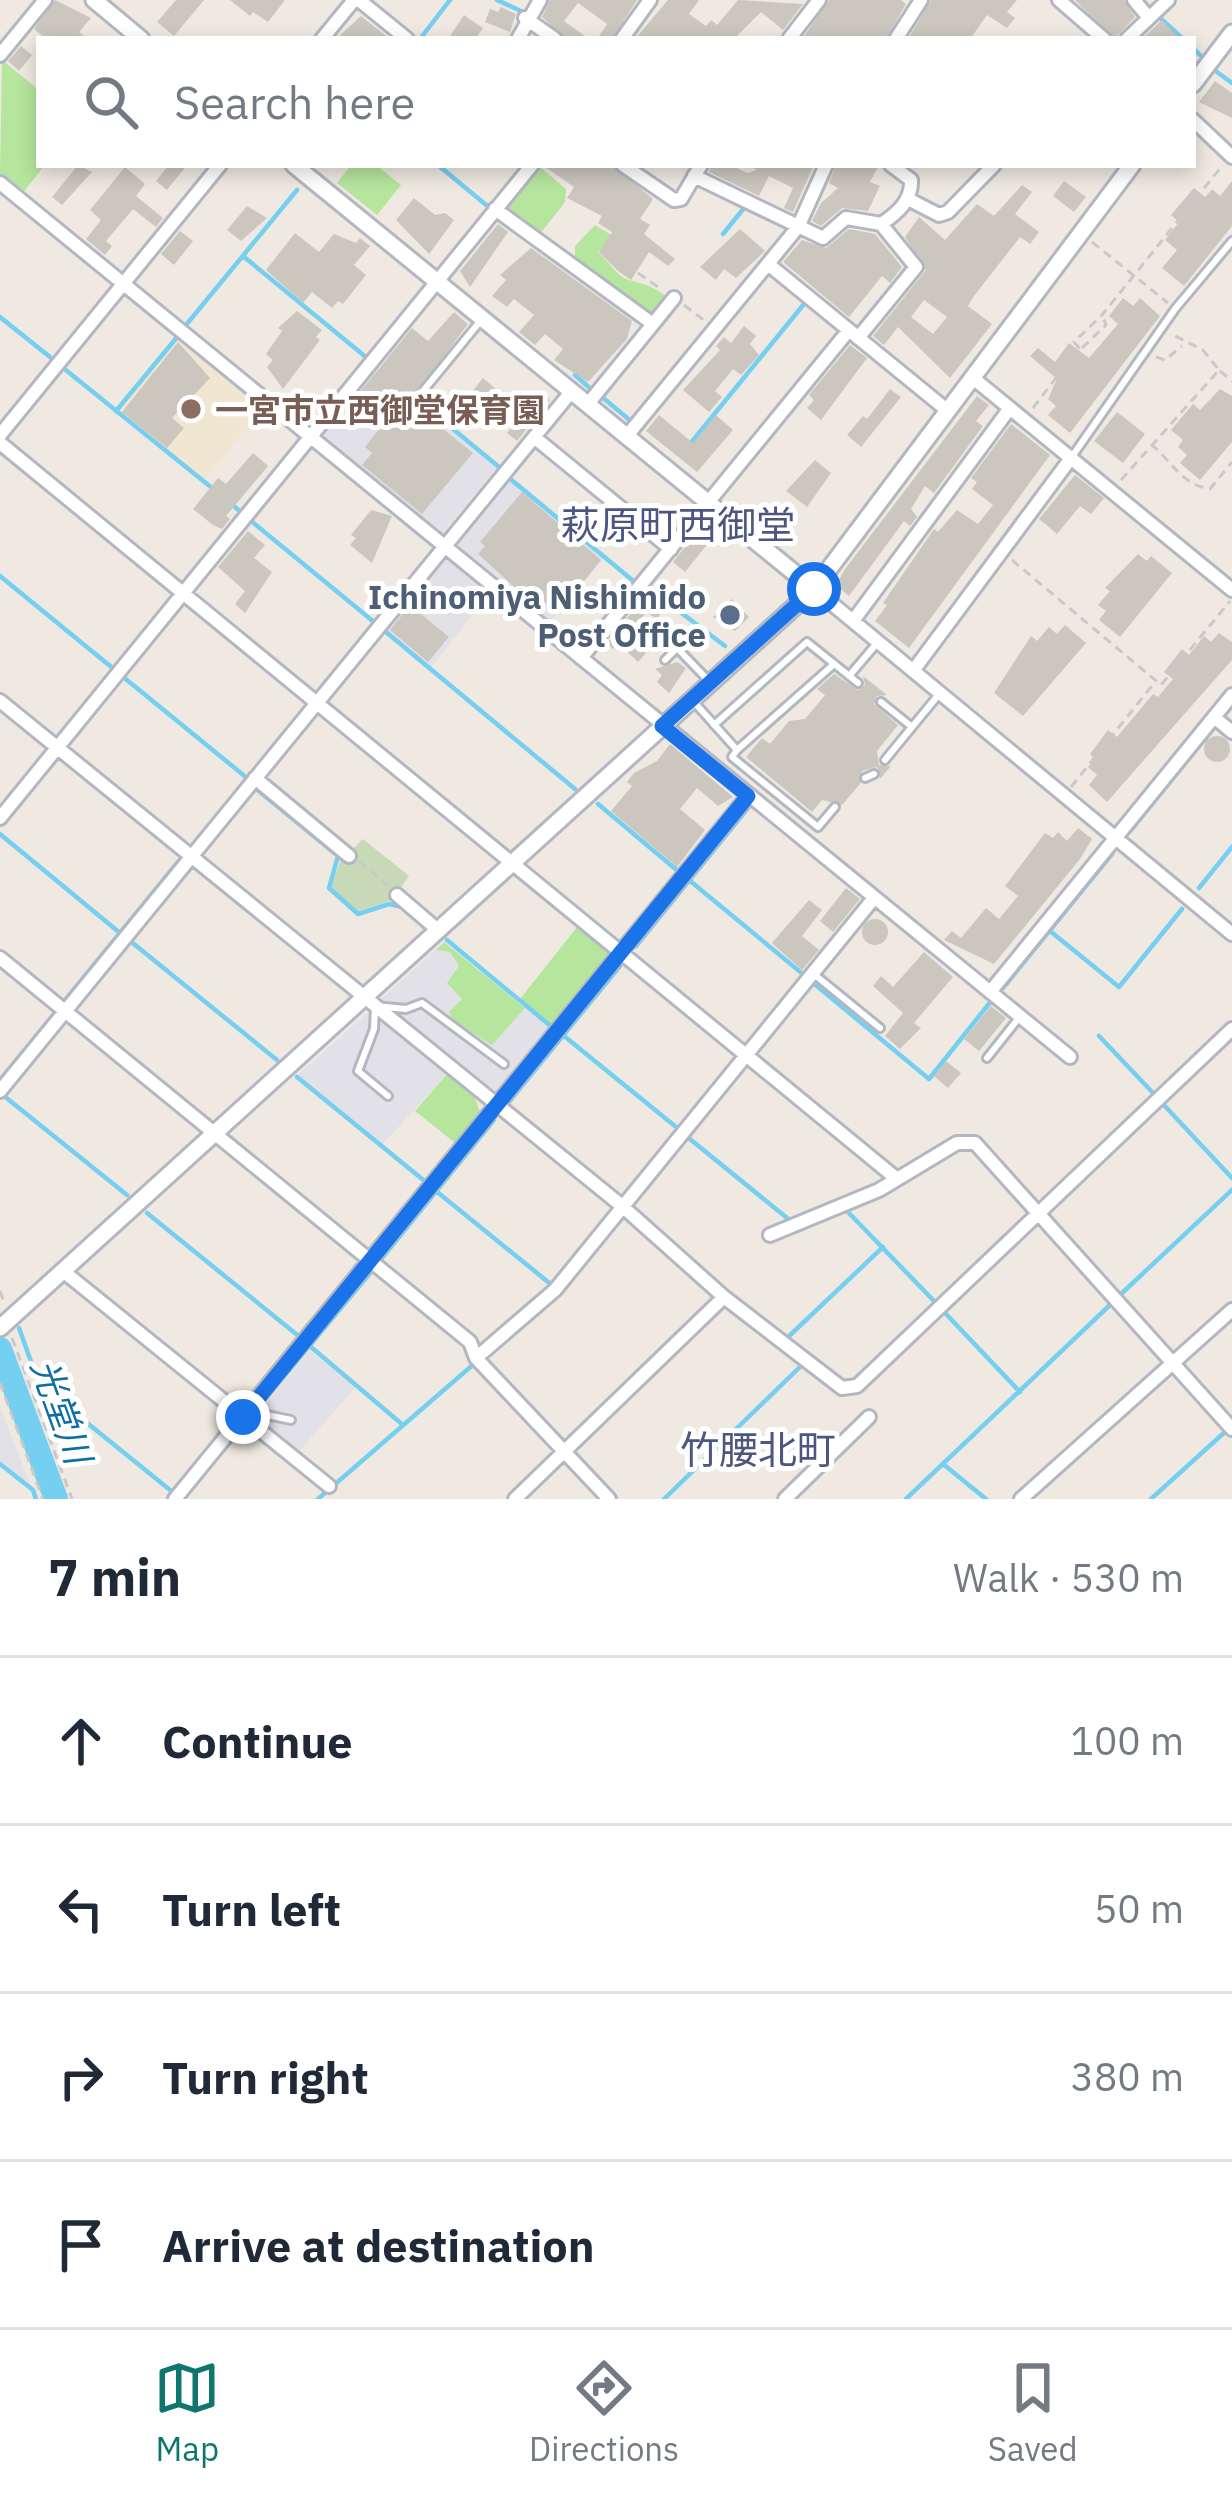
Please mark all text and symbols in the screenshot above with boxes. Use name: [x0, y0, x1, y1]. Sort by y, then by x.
search box: [36, 36, 1196, 168]
icon: search: [78, 69, 144, 135]
text: Search here: [174, 73, 415, 131]
place label: 一宮市立西御堂保育園: [215, 388, 545, 431]
marker: 一宮市立西御堂保育園: [178, 396, 204, 422]
district label: 萩原町西御堂: [561, 499, 795, 550]
route start: [787, 562, 841, 616]
place label: Ichinomiya Nishimido Post Office: [368, 575, 706, 656]
marker: Ichinomiya Nishimido Post Office: [717, 602, 743, 628]
water label: 光堂川: [21, 1352, 104, 1474]
route end: [216, 1390, 270, 1444]
district label: 竹腰北町: [680, 1424, 836, 1475]
text: 7 min: [48, 1544, 181, 1610]
text: Walk · 530 m: [953, 1552, 1184, 1603]
icon: ahead: [48, 1708, 114, 1774]
text: Continue: [162, 1712, 353, 1770]
text: 100 m: [1071, 1715, 1184, 1766]
icon: left: [48, 1876, 114, 1942]
text: Turn left: [162, 1880, 341, 1938]
text: 50 m: [1094, 1883, 1184, 1934]
icon: right: [48, 2044, 114, 2110]
text: Turn right: [162, 2048, 369, 2106]
text: 380 m: [1071, 2051, 1184, 2102]
icon: arrive: [48, 2212, 114, 2278]
text: Arrive at destination: [162, 2216, 595, 2274]
tab: Map: [154, 2355, 220, 2470]
tab: Directions: [529, 2355, 679, 2470]
tab: Saved: [988, 2355, 1078, 2470]

